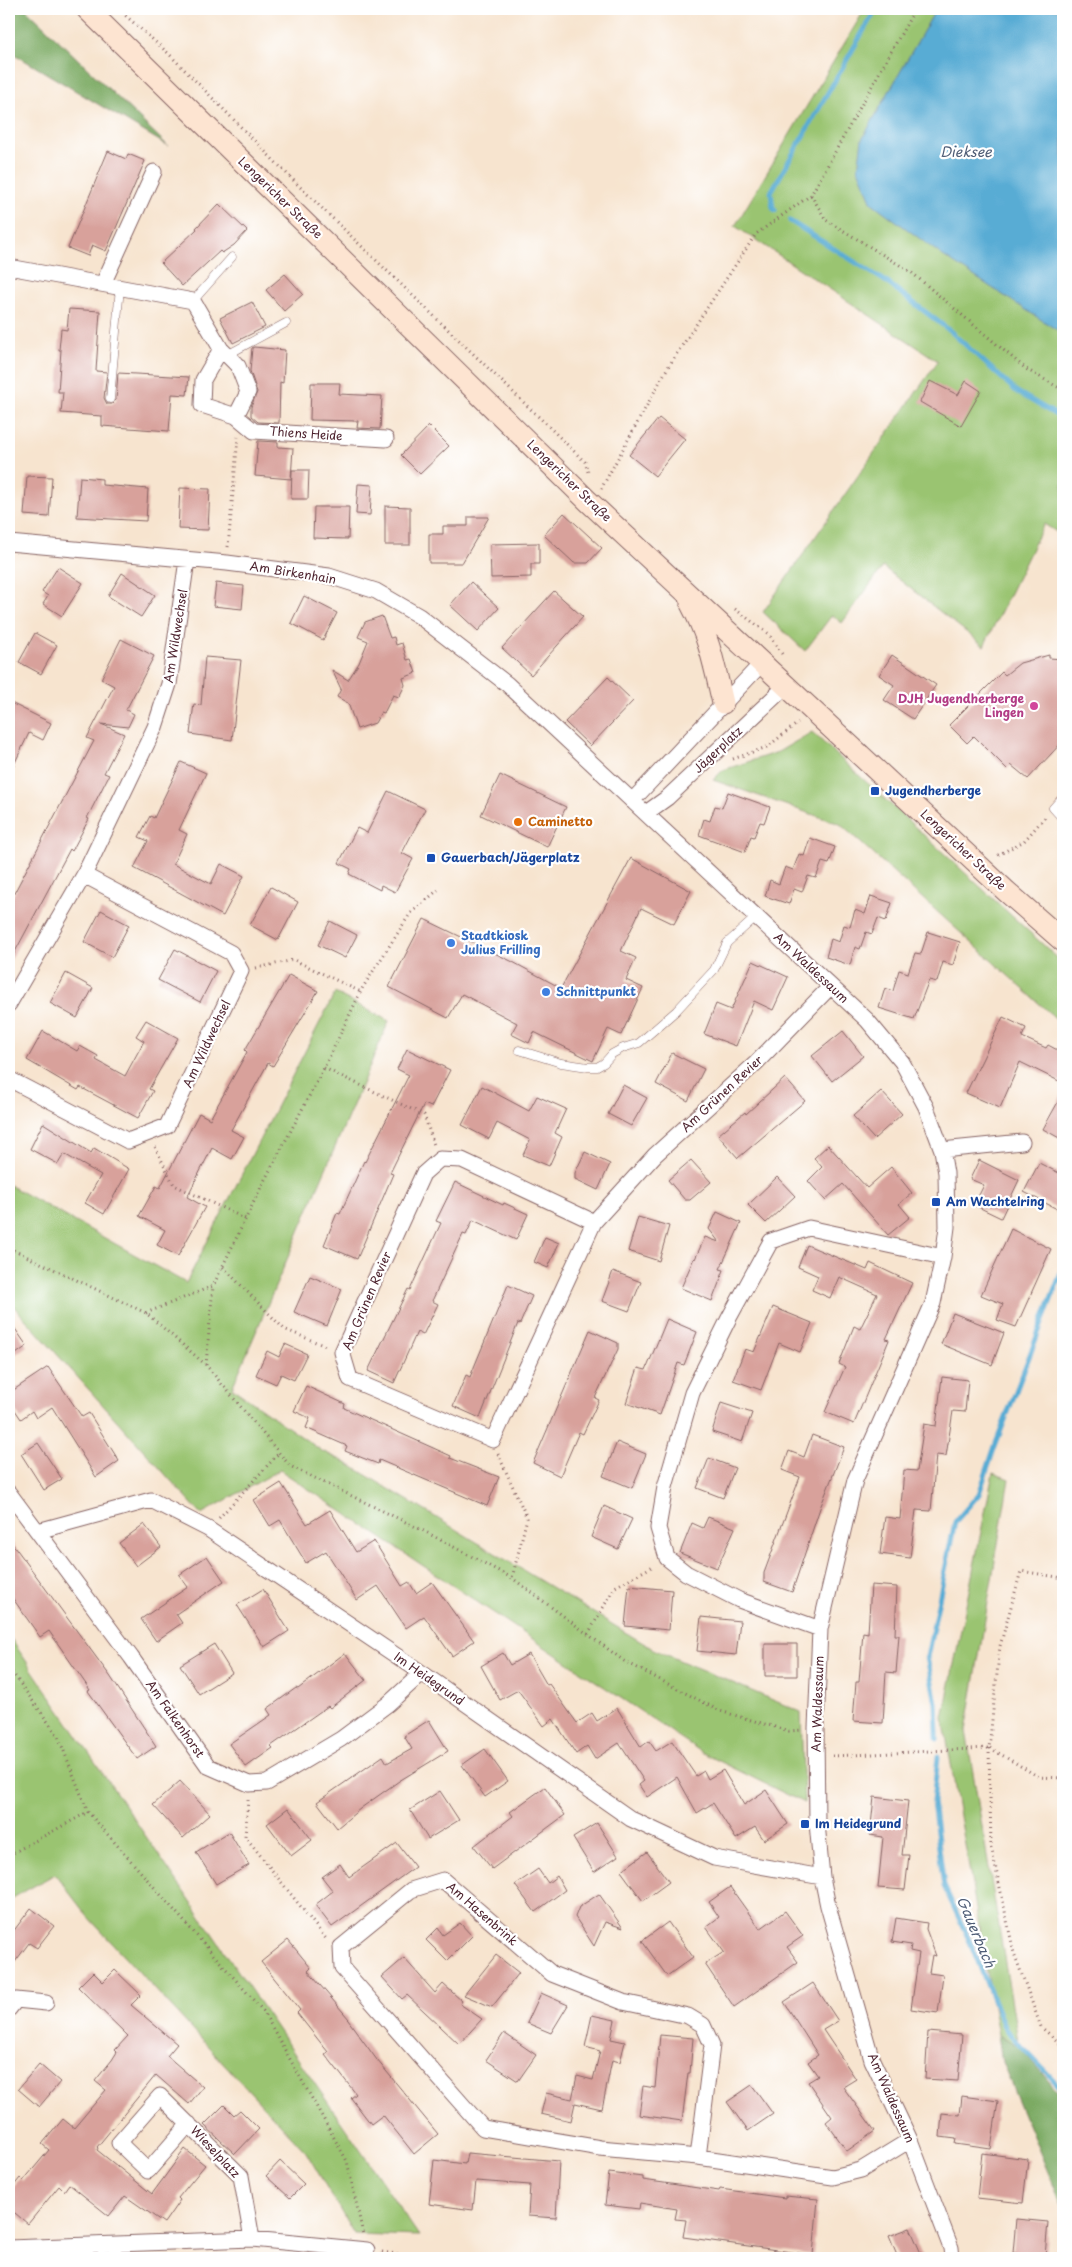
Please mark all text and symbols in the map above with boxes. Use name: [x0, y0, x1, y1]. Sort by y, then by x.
water label: Dieksee: [940, 141, 993, 162]
street label: Lengericher Straße: [234, 152, 327, 242]
street label: Thiens Heide: [269, 421, 343, 445]
street label: Lengericher Straße: [523, 435, 616, 525]
street label: Am Birkenhain: [249, 556, 338, 588]
street label: Am Wildwechsel: [159, 588, 191, 684]
place label: DJH Jugendherberge Lingen: [898, 689, 1024, 721]
marker: DJH Jugendherberge Lingen: [1028, 700, 1040, 712]
street label: Jägerplatz: [689, 722, 746, 777]
place label: Jugendherberge: [885, 781, 981, 799]
marker: Jugendherberge: [869, 785, 881, 797]
street label: Lengericher Straße: [917, 805, 1010, 894]
place label: Caminetto: [528, 812, 593, 830]
marker: Caminetto: [512, 816, 524, 828]
place label: Gauerbach/Jägerplatz: [441, 848, 580, 866]
marker: Gauerbach/Jägerplatz: [425, 852, 437, 864]
place label: Stadtkiosk Julius Frilling: [461, 926, 541, 958]
street label: Am Waldessaum: [770, 928, 853, 1007]
marker: Stadtkiosk Julius Frilling: [445, 937, 457, 949]
place label: Schnittpunkt: [556, 982, 636, 1000]
marker: Schnittpunkt: [540, 986, 552, 998]
street label: Am Wildwechsel: [178, 997, 234, 1090]
street label: Am Grünen Revier: [677, 1050, 766, 1136]
place label: Am Wachtelring: [946, 1192, 1045, 1210]
marker: Am Wachtelring: [930, 1196, 942, 1208]
street label: Am Grünen Revier: [337, 1248, 395, 1353]
street label: Im Heidegrund: [391, 1647, 468, 1709]
street label: Am Waldessaum: [806, 1655, 828, 1753]
street label: Am Falkenhorst: [142, 1676, 209, 1761]
place label: Im Heidegrund: [815, 1814, 902, 1832]
marker: Im Heidegrund: [799, 1818, 811, 1830]
street label: Am Hasenbrink: [443, 1877, 522, 1949]
water label: Gauerbach: [952, 1893, 1001, 1972]
street label: Am Waldessaum: [864, 2050, 920, 2145]
street label: Wieselplatz: [187, 2121, 245, 2182]

